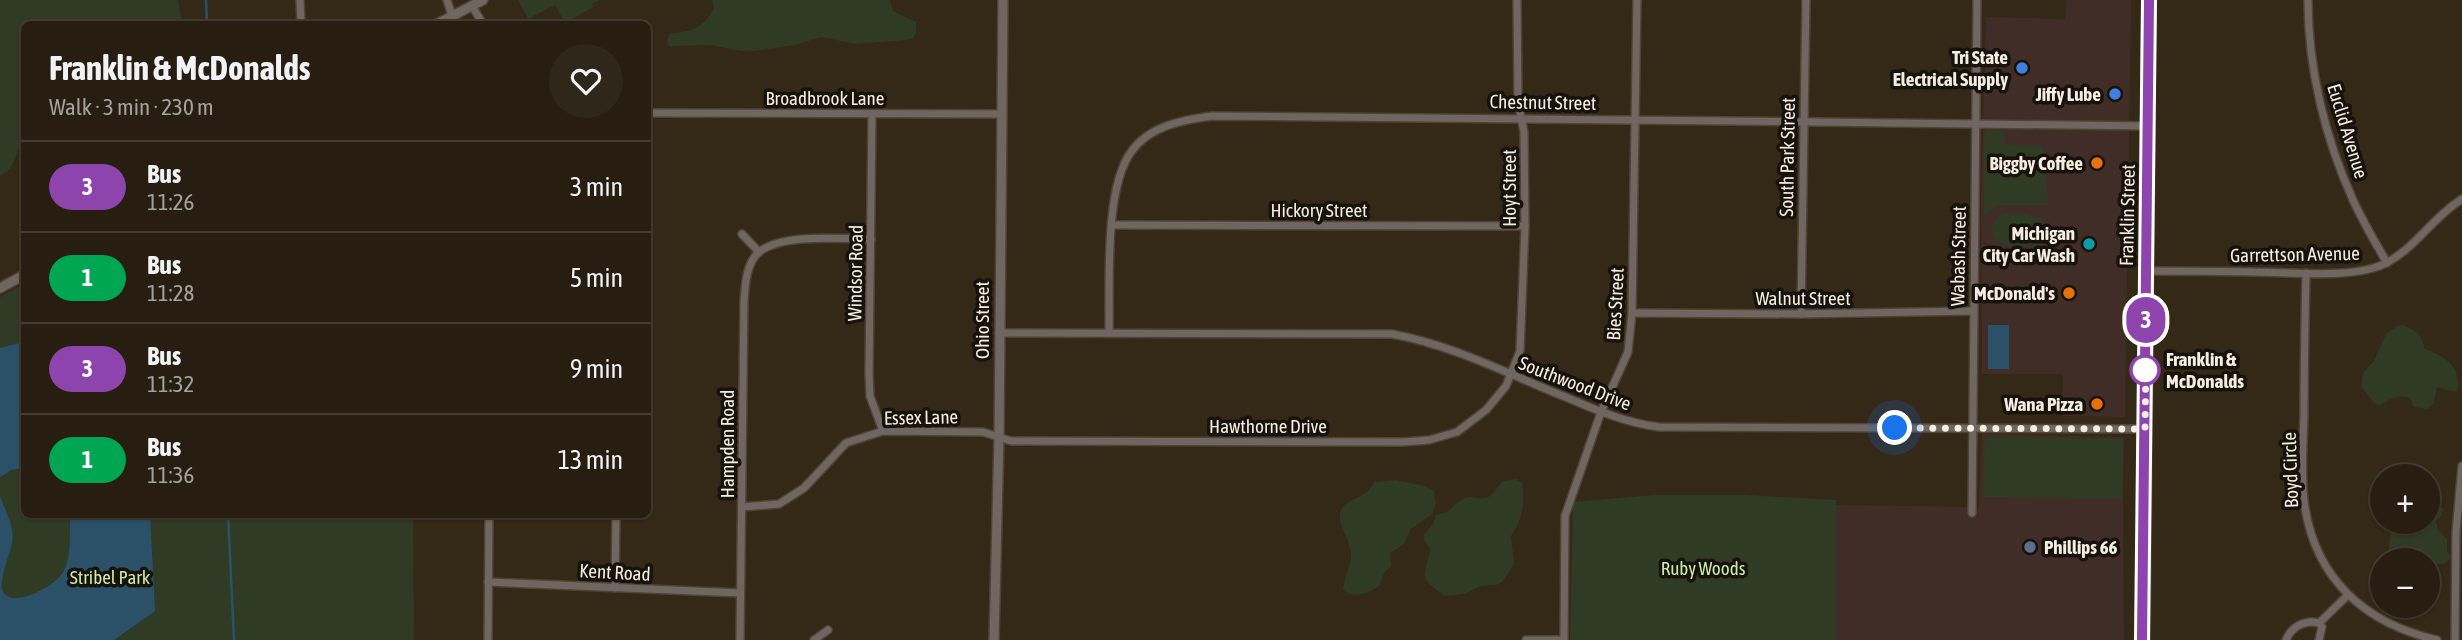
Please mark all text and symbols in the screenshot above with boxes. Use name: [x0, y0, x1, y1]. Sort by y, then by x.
button: heart: [549, 44, 623, 118]
place label: Tri State Electrical Supply: [1893, 46, 2008, 90]
text: Franklin & McDonalds: [49, 49, 311, 87]
marker: Tri State Electrical Supply: [2014, 60, 2030, 76]
street label: Euclid Avenue: [2323, 81, 2373, 181]
place label: Jiffy Lube: [2035, 83, 2101, 105]
marker: Jiffy Lube: [2107, 86, 2123, 102]
street label: Broadbrook Lane: [766, 87, 884, 109]
street label: Chestnut Street: [1489, 90, 1597, 114]
text: Walk · 3 min · 230 m: [49, 94, 213, 120]
street label: South Park Street: [1775, 97, 1799, 217]
street label: Hoyt Street: [1498, 149, 1520, 227]
place label: Biggby Coffee: [1989, 152, 2083, 174]
marker: Biggby Coffee: [2089, 155, 2105, 171]
text: Bus: [147, 159, 181, 189]
street label: Franklin Street: [2115, 164, 2139, 266]
text: 3 min: [570, 172, 623, 202]
text: 3: [82, 173, 93, 200]
text: 11:26: [147, 189, 194, 215]
street label: Hickory Street: [1270, 199, 1368, 221]
street label: Wabash Street: [1946, 206, 1970, 306]
place label: Michigan City Car Wash: [1983, 222, 2075, 266]
street label: Windsor Road: [843, 225, 867, 321]
marker: Michigan City Car Wash: [2081, 236, 2097, 252]
street label: Garrettson Avenue: [2230, 242, 2360, 266]
text: Bus: [147, 250, 181, 280]
text: 5 min: [570, 263, 623, 293]
text: 1: [82, 264, 93, 291]
street label: Bies Street: [1602, 267, 1628, 341]
text: 11:28: [147, 280, 194, 306]
street label: Ohio Street: [971, 281, 993, 359]
place label: McDonald's: [1974, 282, 2055, 304]
marker: McDonald's: [2061, 285, 2077, 301]
street label: Walnut Street: [1755, 287, 1851, 309]
line badge: 3: [2123, 297, 2169, 343]
text: 3: [2140, 306, 2152, 333]
text: Bus: [147, 341, 181, 371]
place label: Franklin & McDonalds: [2166, 348, 2244, 392]
street label: Southwood Drive: [1516, 352, 1634, 414]
text: 9 min: [570, 354, 623, 384]
text: 3: [82, 355, 93, 382]
marker: Franklin & McDonalds: [2130, 355, 2160, 385]
text: 11:32: [147, 371, 194, 397]
street label: Hampden Road: [716, 390, 738, 498]
place label: Wana Pizza: [2003, 393, 2083, 415]
marker: Wana Pizza: [2089, 396, 2105, 412]
street label: Essex Lane: [884, 405, 958, 429]
your location: [1877, 410, 1912, 445]
street label: Hawthorne Drive: [1209, 415, 1327, 437]
text: Bus: [147, 432, 181, 462]
street label: Boyd Circle: [2278, 432, 2302, 508]
text: 13 min: [558, 445, 623, 475]
text: 1: [82, 446, 93, 473]
text: 11:36: [147, 462, 194, 488]
map controls: [2370, 464, 2440, 618]
button: +: [2370, 464, 2440, 534]
place label: Phillips 66: [2044, 536, 2118, 558]
marker: Phillips 66: [2022, 539, 2038, 555]
button: −: [2370, 548, 2440, 618]
park label: Ruby Woods: [1661, 557, 1746, 579]
street label: Kent Road: [579, 559, 651, 585]
park label: Stribel Park: [70, 566, 151, 588]

